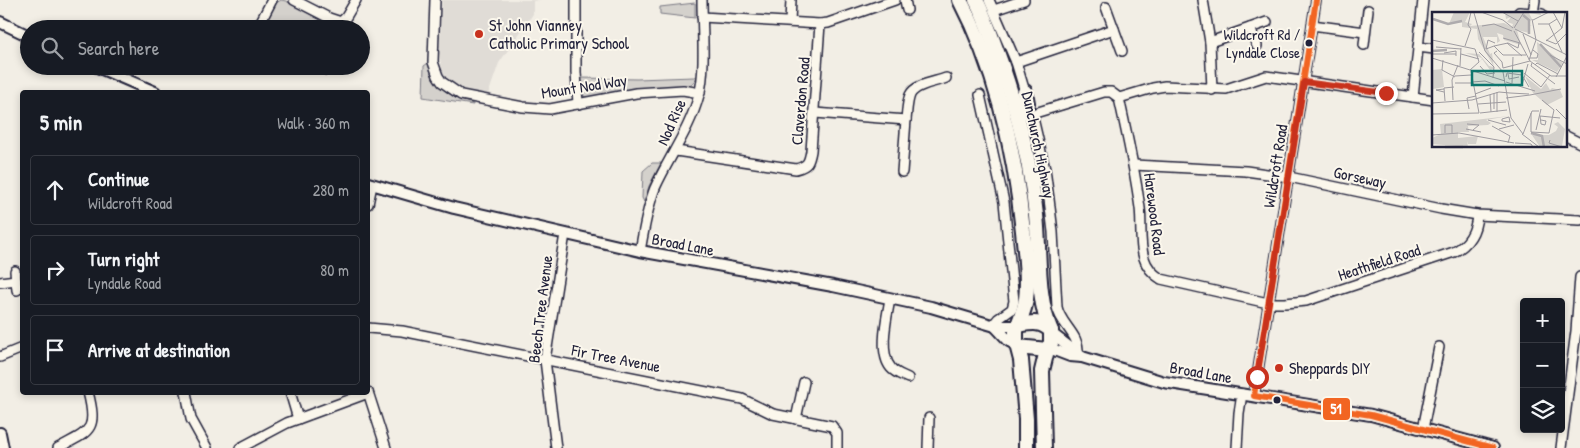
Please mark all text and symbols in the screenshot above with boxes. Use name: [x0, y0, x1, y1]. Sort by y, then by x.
inset map: [1432, 12, 1568, 148]
place label: St John Vianney Catholic Primary School: [489, 14, 630, 54]
search box: [20, 20, 370, 75]
place label: Wildcroft Rd / Lyndale Close: [1223, 24, 1300, 63]
marker: St John Vianney Catholic Primary School: [473, 28, 485, 40]
icon: search: [38, 34, 66, 62]
text: Search here: [78, 35, 159, 61]
marker: Wildcroft Rd / Lyndale Close: [1304, 38, 1314, 48]
street label: Claverdon Road: [785, 56, 815, 146]
street label: Mount Nod Way: [540, 68, 629, 104]
route end: [1375, 82, 1398, 105]
street label: Dunchurch Highway: [1017, 90, 1061, 201]
street label: Nod Rise: [651, 95, 691, 149]
text: 5 min: [40, 108, 82, 137]
text: Walk · 360 m: [277, 112, 350, 134]
street label: Wildcroft Road: [1258, 123, 1292, 209]
street label: Gorseway: [1332, 161, 1389, 193]
text: Continue: [88, 166, 149, 192]
street label: Harewood Road: [1139, 172, 1171, 256]
icon: ahead: [41, 176, 69, 204]
text: 280 m: [313, 179, 349, 201]
text: Wildcroft Road: [88, 192, 172, 214]
street label: Broad Lane: [650, 227, 717, 261]
street label: Heathfield Road: [1335, 238, 1423, 286]
text: Turn right: [88, 246, 159, 272]
street label: Beech Tree Avenue: [522, 253, 558, 364]
icon: right: [41, 256, 69, 284]
text: 80 m: [320, 259, 349, 281]
text: Lyndale Road: [88, 272, 161, 294]
map controls: [1520, 298, 1565, 433]
button: +: [1520, 298, 1565, 343]
icon: arrive: [41, 336, 69, 364]
text: Arrive at destination: [88, 337, 230, 363]
street label: Fir Tree Avenue: [569, 338, 663, 378]
button: −: [1520, 343, 1565, 388]
street label: Broad Lane: [1168, 356, 1234, 388]
place label: Sheppards DIY: [1289, 357, 1370, 379]
marker: Sheppards DIY: [1273, 362, 1285, 374]
route start: [1246, 366, 1269, 389]
button: layers: [1520, 388, 1565, 433]
unlabelled marker: [1272, 395, 1282, 405]
line badge: 51: [1322, 397, 1351, 421]
text: 51: [1330, 399, 1342, 418]

